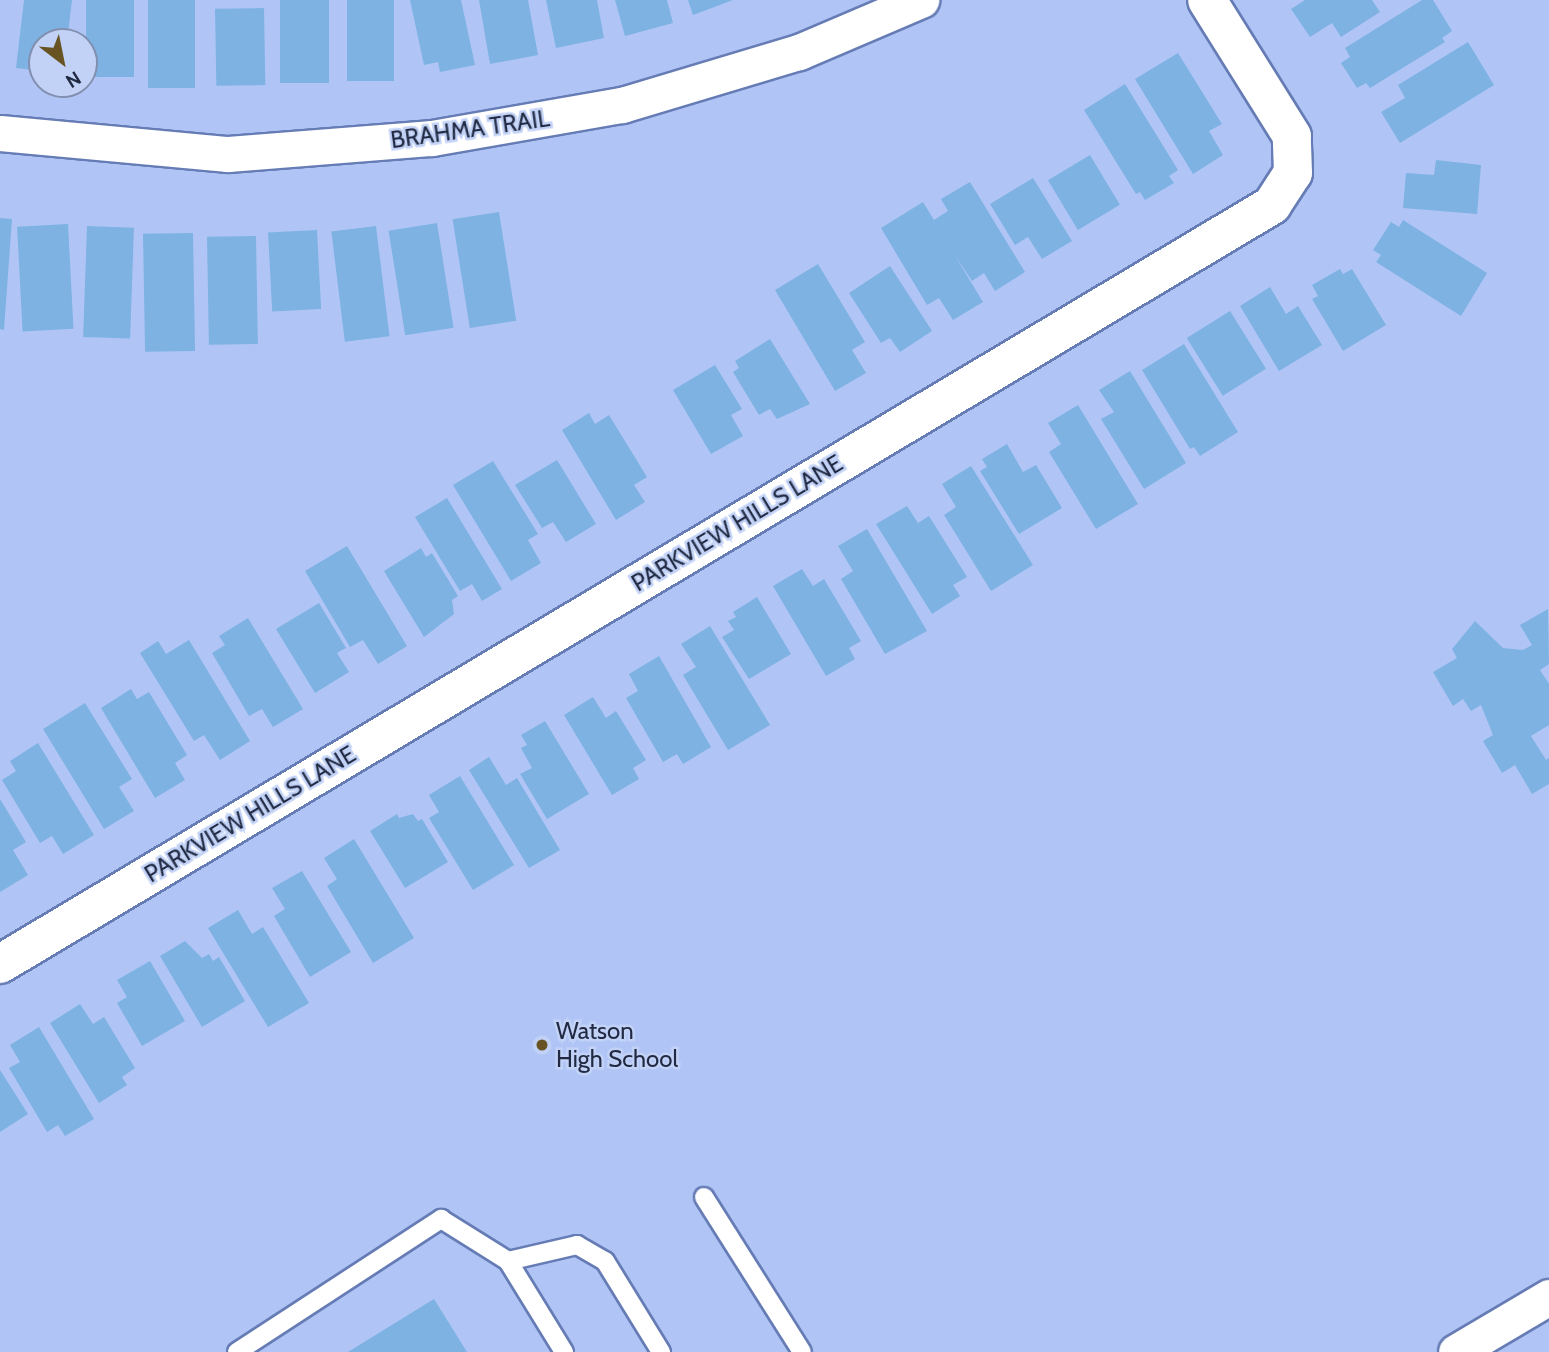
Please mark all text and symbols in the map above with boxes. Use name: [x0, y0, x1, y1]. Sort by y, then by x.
north arrow: [28, 28, 98, 98]
text: N: [62, 66, 85, 93]
street label: BRAHMA TRAIL: [389, 104, 551, 154]
street label: PARKVIEW HILLS LANE: [626, 449, 848, 597]
street label: PARKVIEW HILLS LANE: [139, 740, 361, 888]
place label: Watson High School: [556, 1017, 678, 1073]
marker: Watson High School: [534, 1037, 550, 1053]

